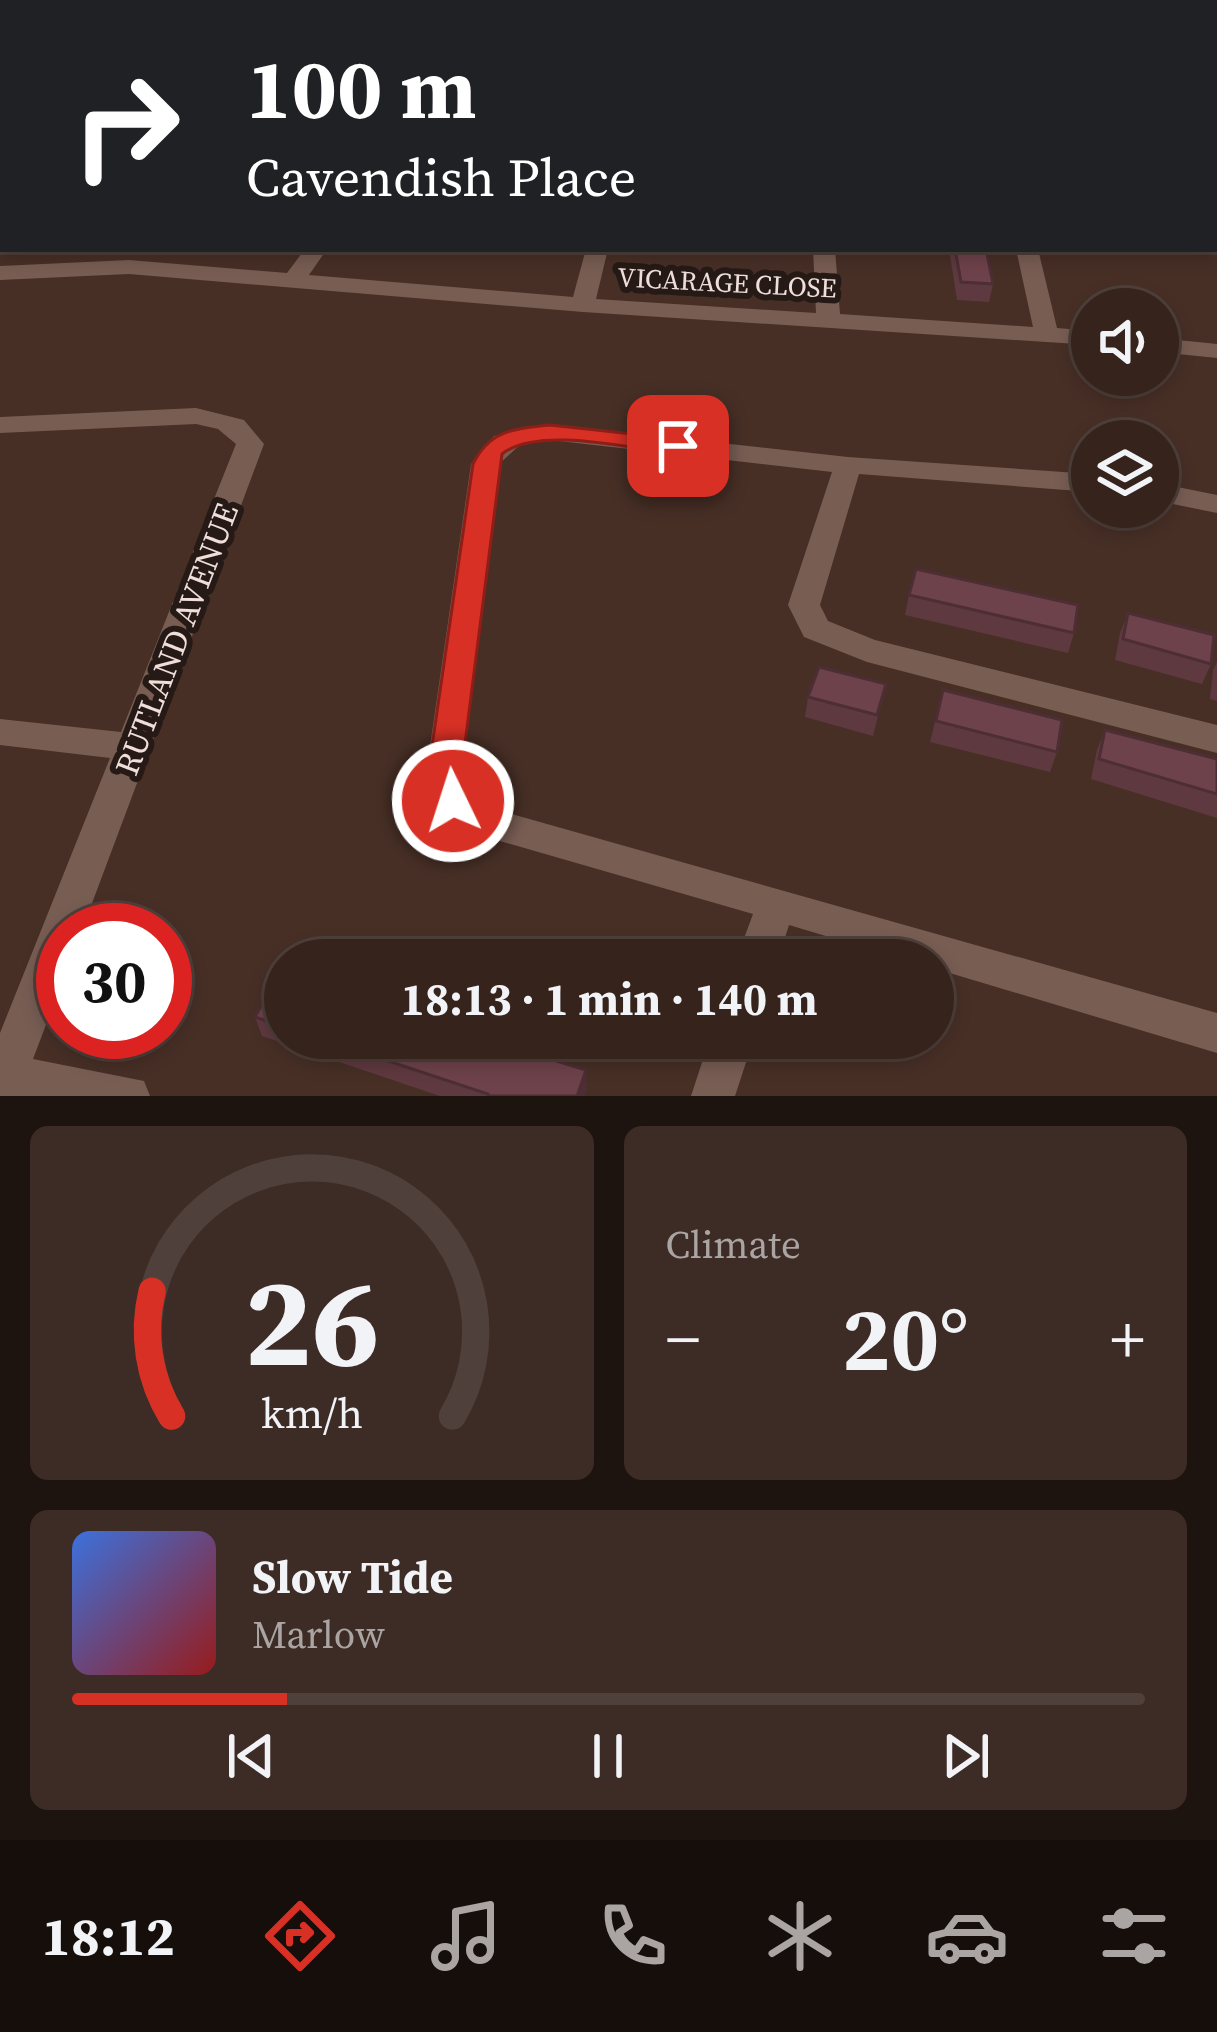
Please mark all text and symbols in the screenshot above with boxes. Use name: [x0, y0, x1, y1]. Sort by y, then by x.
text: 100 m: [246, 31, 477, 146]
icon: right: [48, 48, 204, 204]
text: Cavendish Place: [246, 140, 636, 214]
street label: VICARAGE CLOSE: [617, 258, 837, 307]
map controls: [1071, 288, 1179, 528]
button: sound: [1071, 288, 1179, 396]
pin: [627, 395, 729, 497]
icon: arrive: [645, 413, 711, 479]
button: layers: [1071, 420, 1179, 528]
street label: RUTLAND AVENUE: [104, 497, 249, 782]
position arrow: [390, 738, 516, 864]
speed limit sign: 30: [36, 903, 192, 1059]
text: 18:13 · 1 min · 140 m: [401, 968, 817, 1030]
text: Climate: [666, 1218, 801, 1271]
text: 26: [244, 1236, 379, 1407]
text: 20°: [842, 1277, 969, 1400]
text: −: [666, 1294, 700, 1384]
text: +: [1110, 1294, 1145, 1384]
text: km/h: [261, 1384, 363, 1442]
text: Slow Tide: [252, 1546, 453, 1608]
text: Marlow: [252, 1608, 385, 1661]
icon: previous: [218, 1723, 284, 1789]
icon: pause: [575, 1723, 641, 1789]
icon: next: [933, 1723, 999, 1789]
icon: directions: [258, 1894, 342, 1978]
icon: music: [424, 1894, 508, 1978]
icon: phone: [591, 1894, 675, 1978]
icon: climate: [758, 1894, 842, 1978]
icon: car: [925, 1894, 1009, 1978]
icon: filters: [1092, 1894, 1176, 1978]
text: 18:12: [41, 1899, 175, 1973]

